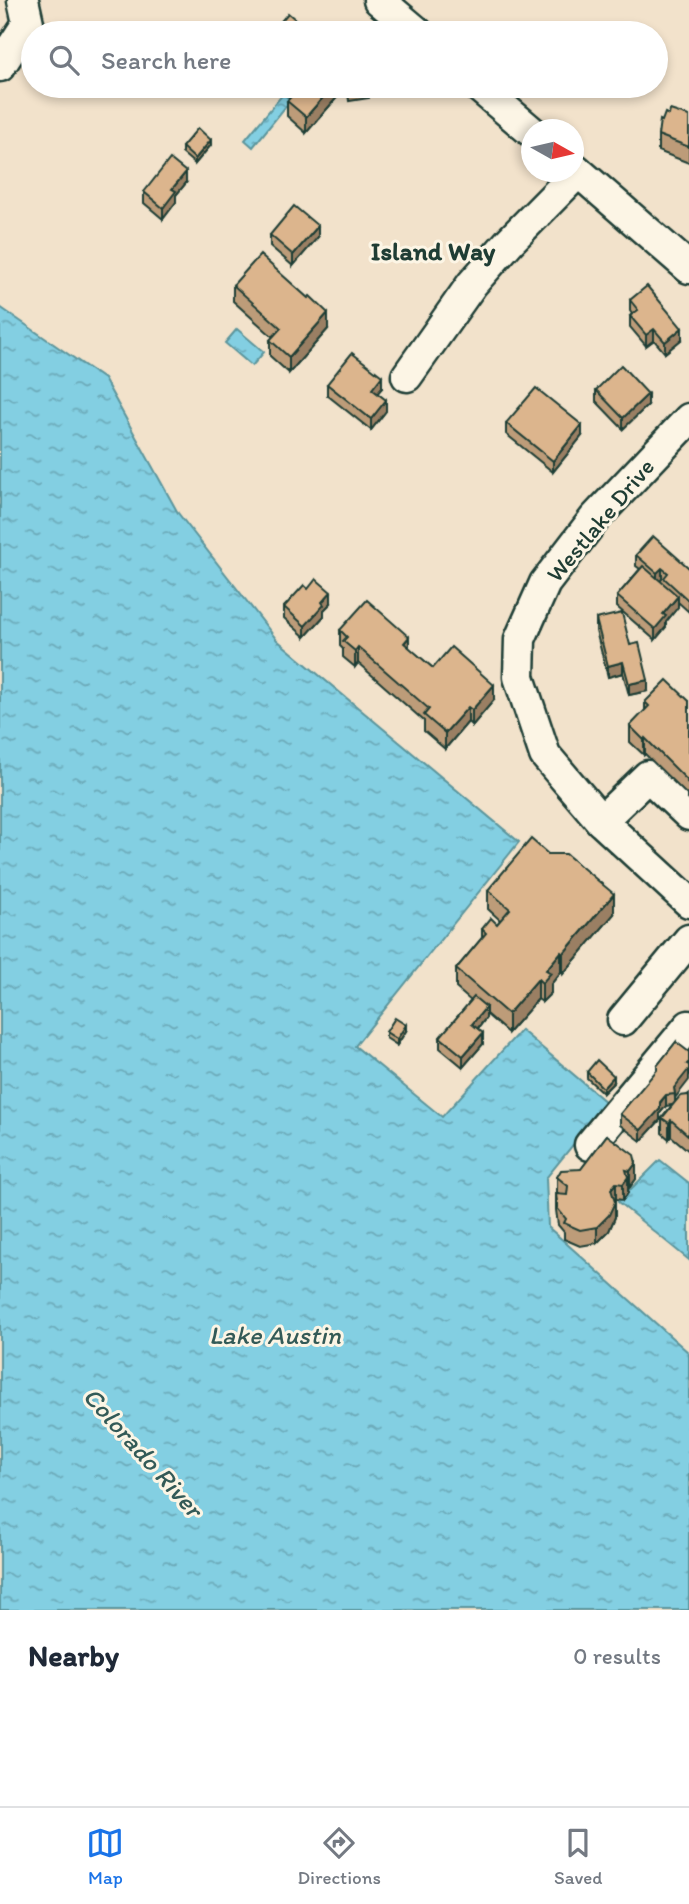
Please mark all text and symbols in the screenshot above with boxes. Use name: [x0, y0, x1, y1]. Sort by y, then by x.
search box: [21, 21, 668, 98]
icon: search: [45, 41, 83, 79]
text: Search here: [101, 44, 231, 76]
north arrow: [521, 119, 584, 182]
district label: Island Way: [371, 235, 496, 267]
street label: Westlake Drive: [540, 452, 660, 588]
water label: Lake Austin: [209, 1319, 341, 1351]
water label: Colorado River: [76, 1380, 212, 1526]
text: Nearby: [28, 1637, 119, 1674]
text: 0 results: [573, 1642, 661, 1670]
tab: Map: [86, 1824, 124, 1889]
tab: Directions: [297, 1824, 381, 1889]
tab: Saved: [554, 1824, 602, 1889]

